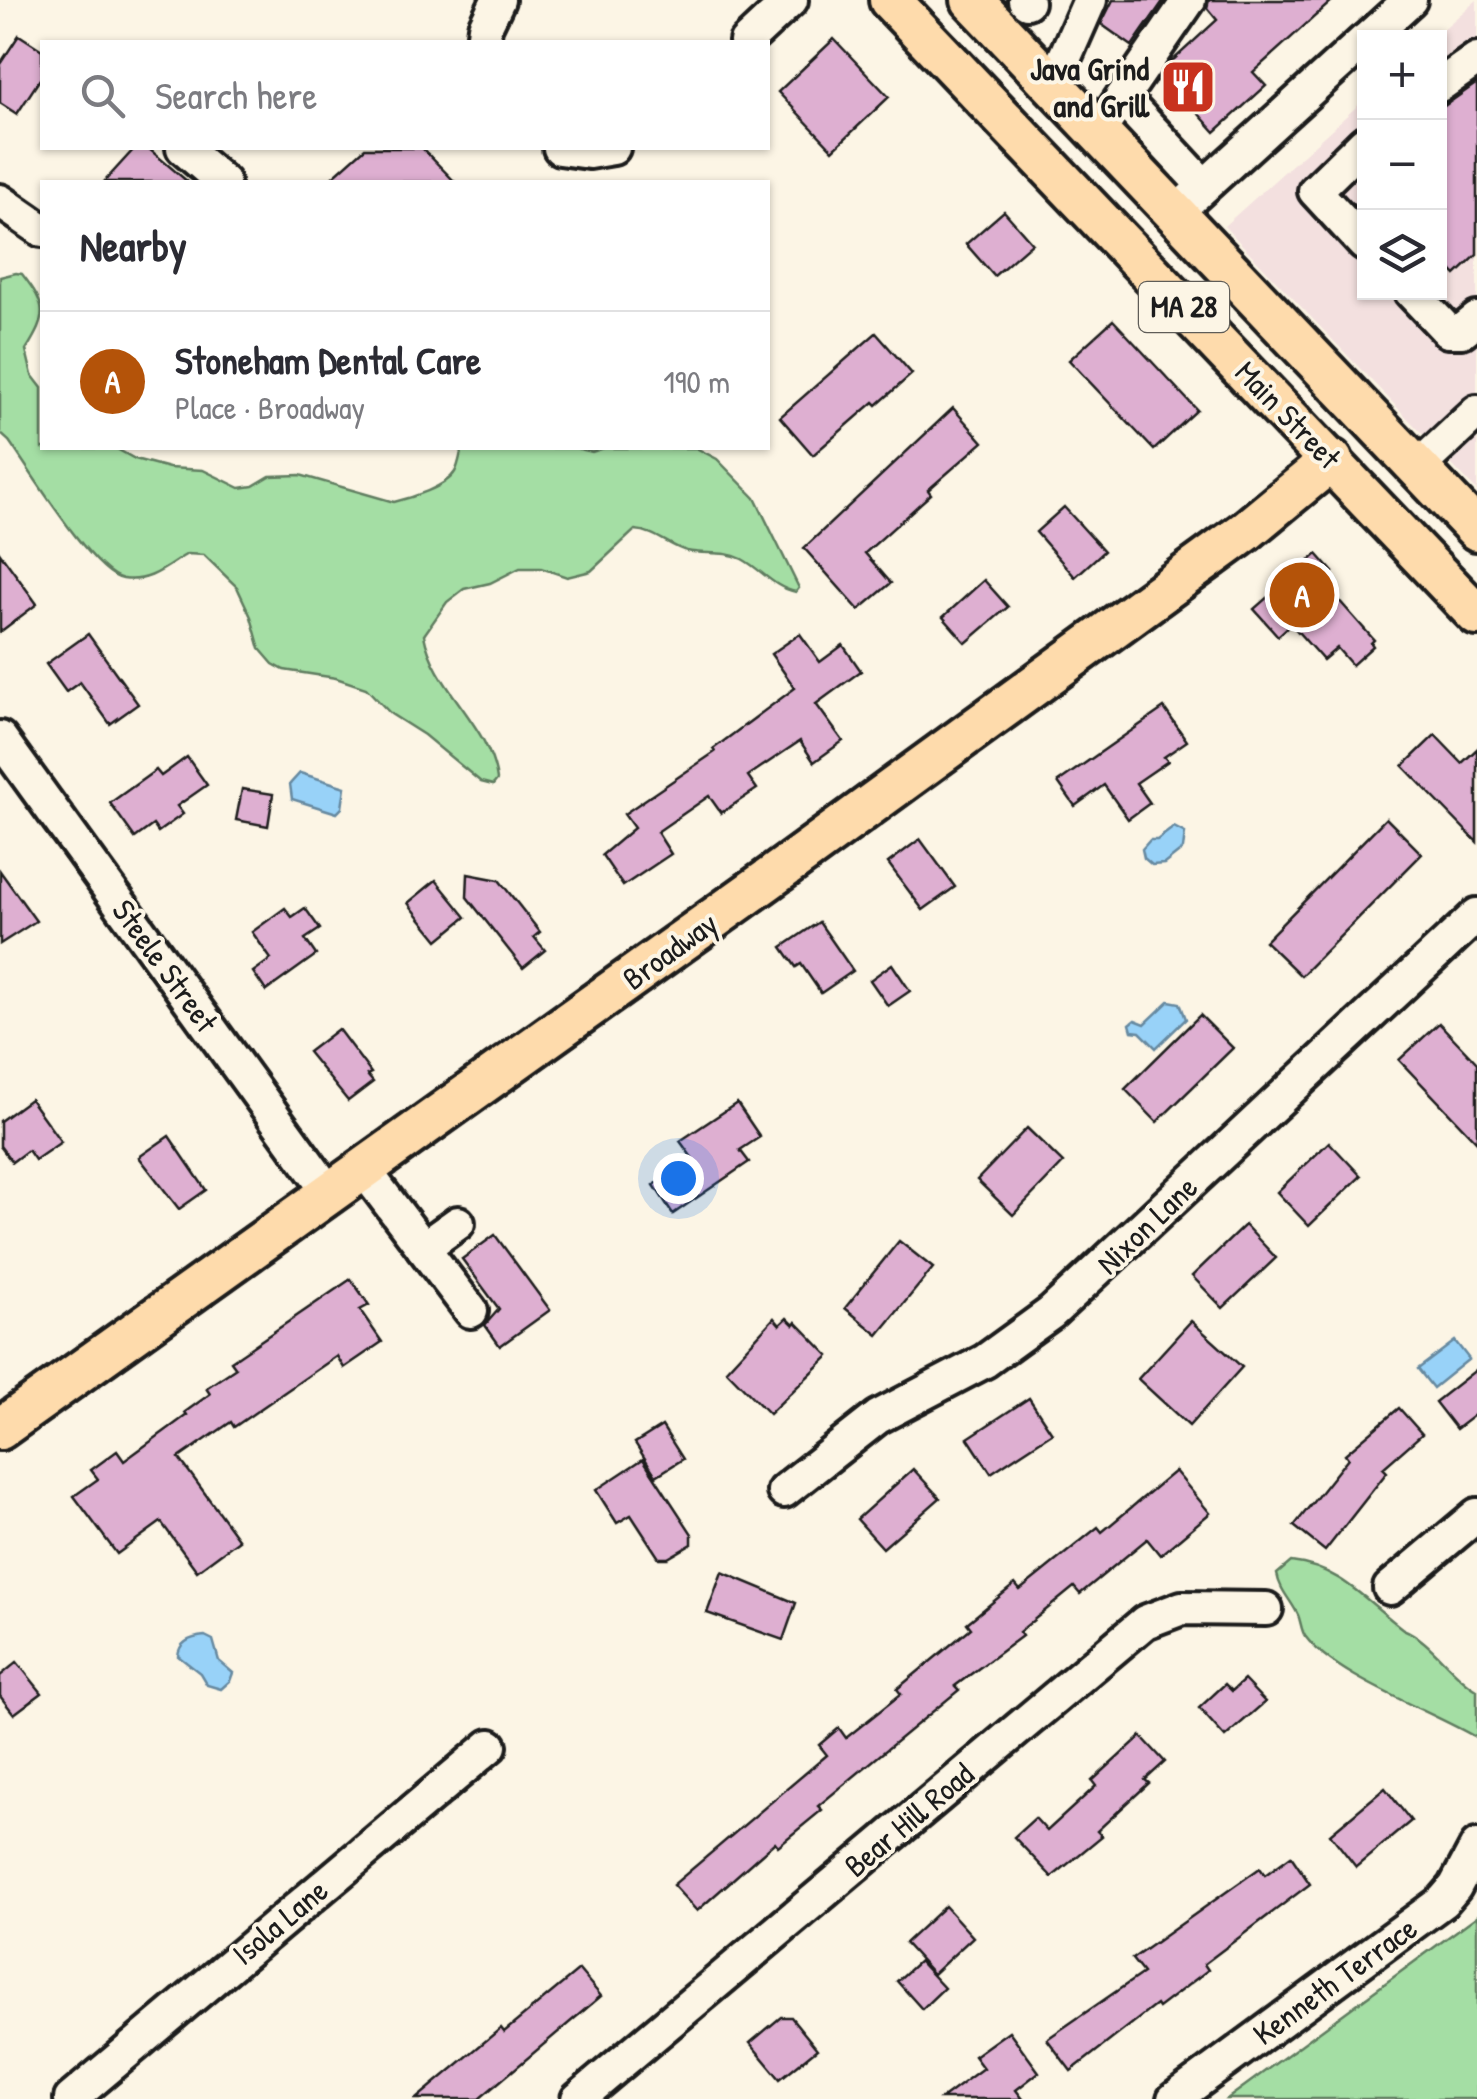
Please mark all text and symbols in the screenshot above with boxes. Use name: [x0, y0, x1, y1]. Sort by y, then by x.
map controls: [1357, 30, 1447, 300]
button: +: [1357, 30, 1447, 120]
search box: [40, 40, 770, 150]
place label: Java Grind and Grill: [1030, 47, 1150, 127]
restaurant icon: Java Grind and Grill: [1158, 57, 1218, 117]
icon: search: [75, 68, 130, 123]
text: Search here: [155, 69, 317, 121]
button: −: [1357, 120, 1447, 210]
button: layers: [1357, 210, 1447, 300]
text: Nearby: [80, 217, 187, 274]
road number: MA 28: [1139, 282, 1229, 332]
text: Stoneham Dental Care: [175, 334, 481, 386]
street label: Main Street: [1226, 351, 1351, 479]
text: A: [105, 360, 120, 403]
text: 190 m: [663, 360, 730, 403]
text: Place · Broadway: [175, 386, 365, 429]
pin: A: [1270, 558, 1334, 632]
street label: Steele Street: [103, 891, 229, 1042]
street label: Broadway: [614, 902, 726, 1000]
your location: [653, 1153, 704, 1204]
street label: Nixon Lane: [1087, 1166, 1207, 1283]
street label: Bear Hill Road: [835, 1753, 983, 1887]
street label: Isola Lane: [223, 1869, 337, 1974]
street label: Kenneth Terrace: [1244, 1906, 1426, 2055]

